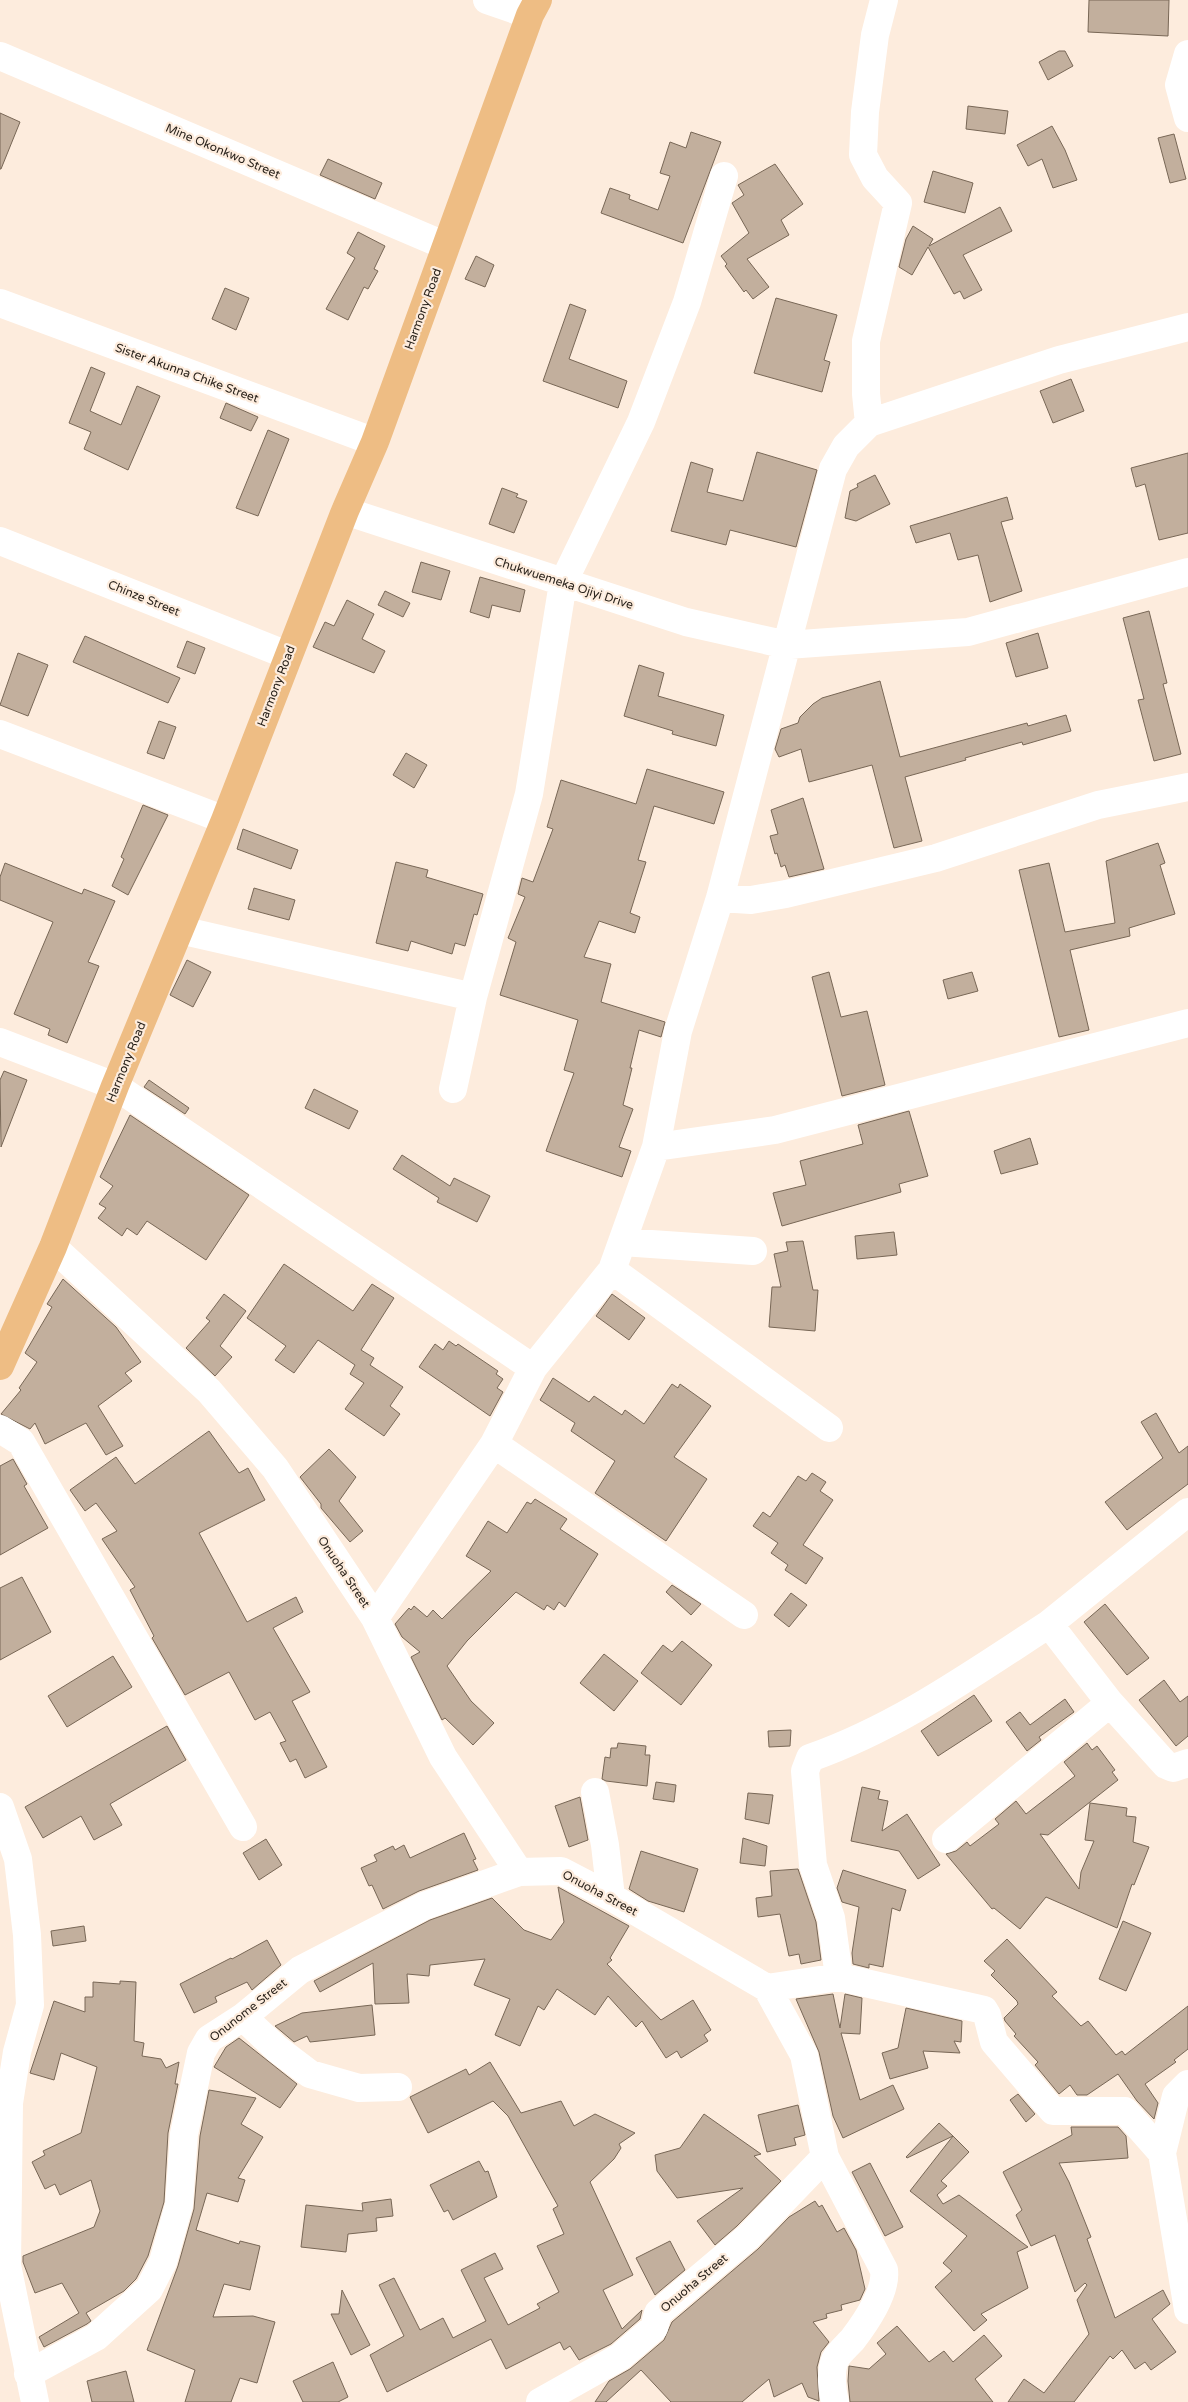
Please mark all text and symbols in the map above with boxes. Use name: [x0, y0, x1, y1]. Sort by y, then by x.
street label: Mine Okonkwo Street: [164, 121, 283, 182]
street label: Harmony Road: [402, 266, 444, 352]
street label: Sister Akunna Chike Street: [113, 341, 261, 406]
street label: Chukwuemeka Ojiyi Drive: [493, 554, 635, 612]
street label: Chinze Street: [106, 577, 182, 619]
street label: Harmony Road: [254, 644, 298, 728]
street label: Harmony Road: [103, 1020, 149, 1104]
street label: Onuoha Street: [315, 1534, 373, 1611]
street label: Onuoha Street: [560, 1867, 640, 1919]
street label: Onunome Street: [207, 1975, 290, 2044]
street label: Onuoha Street: [658, 2251, 731, 2315]

